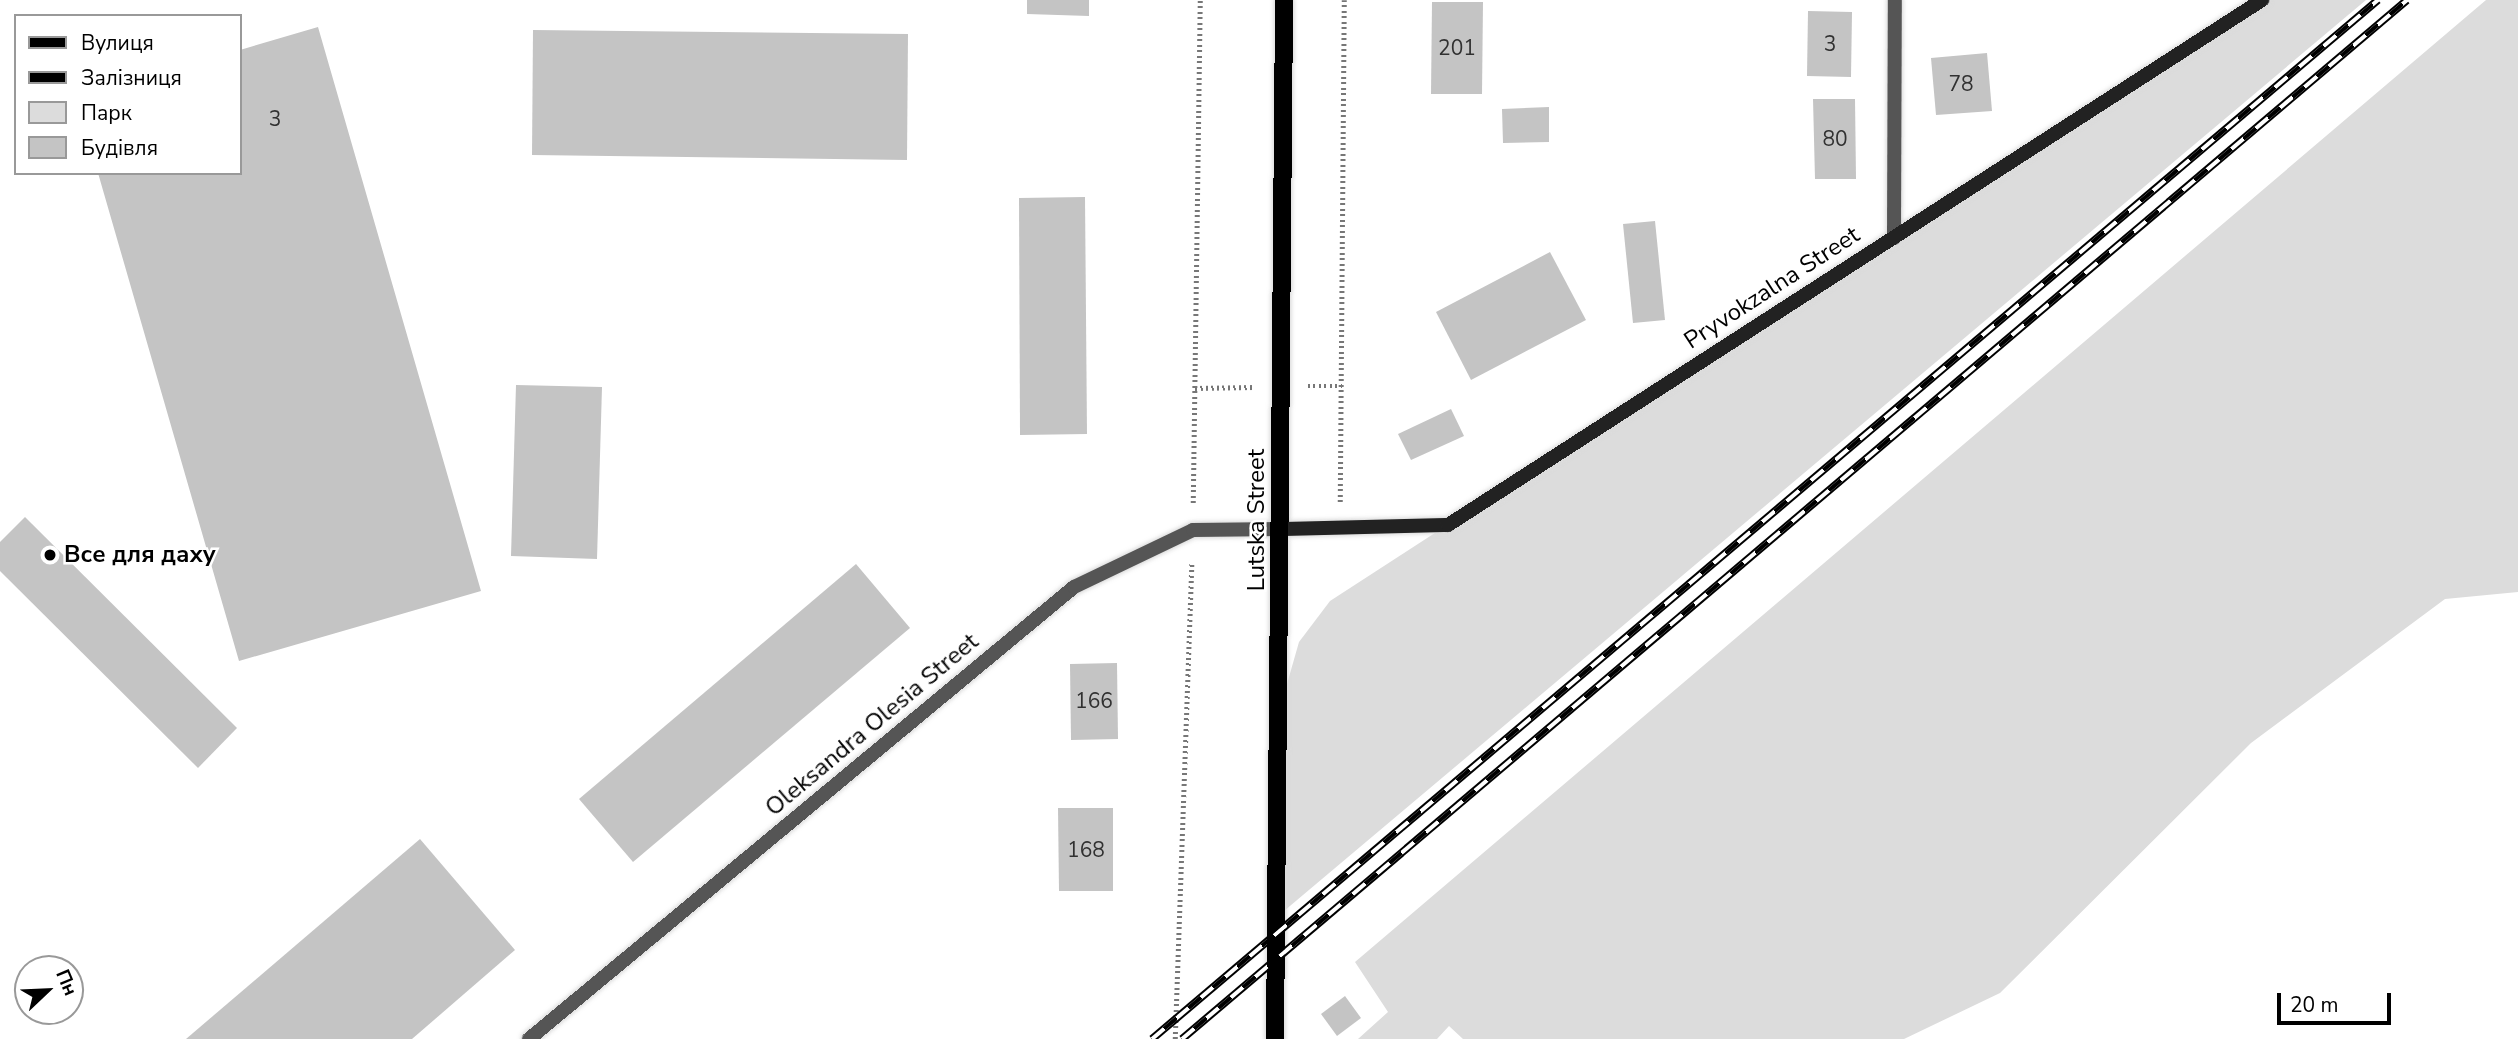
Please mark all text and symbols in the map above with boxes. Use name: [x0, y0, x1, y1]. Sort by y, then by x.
legend: [14, 14, 242, 175]
text: Вулиця: [81, 29, 154, 57]
house number: 3: [1824, 31, 1836, 57]
house number: 201: [1438, 35, 1476, 61]
text: Залізниця: [81, 64, 182, 92]
house number: 78: [1948, 71, 1974, 97]
text: Парк: [81, 99, 132, 127]
house number: 3: [269, 106, 281, 132]
house number: 80: [1822, 126, 1848, 152]
text: Будівля: [81, 134, 158, 162]
street label: Pryvokzalna Street: [1679, 221, 1865, 355]
street label: Lutska Street: [1243, 449, 1271, 591]
place label: Все для даху: [64, 541, 216, 569]
marker: Все для даху: [42, 547, 58, 563]
street label: Oleksandra Olesia Street: [760, 628, 984, 822]
house number: 166: [1075, 688, 1113, 714]
house number: 168: [1067, 837, 1105, 863]
north arrow: [14, 955, 84, 1025]
text: Пн: [49, 965, 84, 1000]
scale bar: [2280, 979, 2394, 1023]
text: 20 m: [2290, 991, 2339, 1019]

